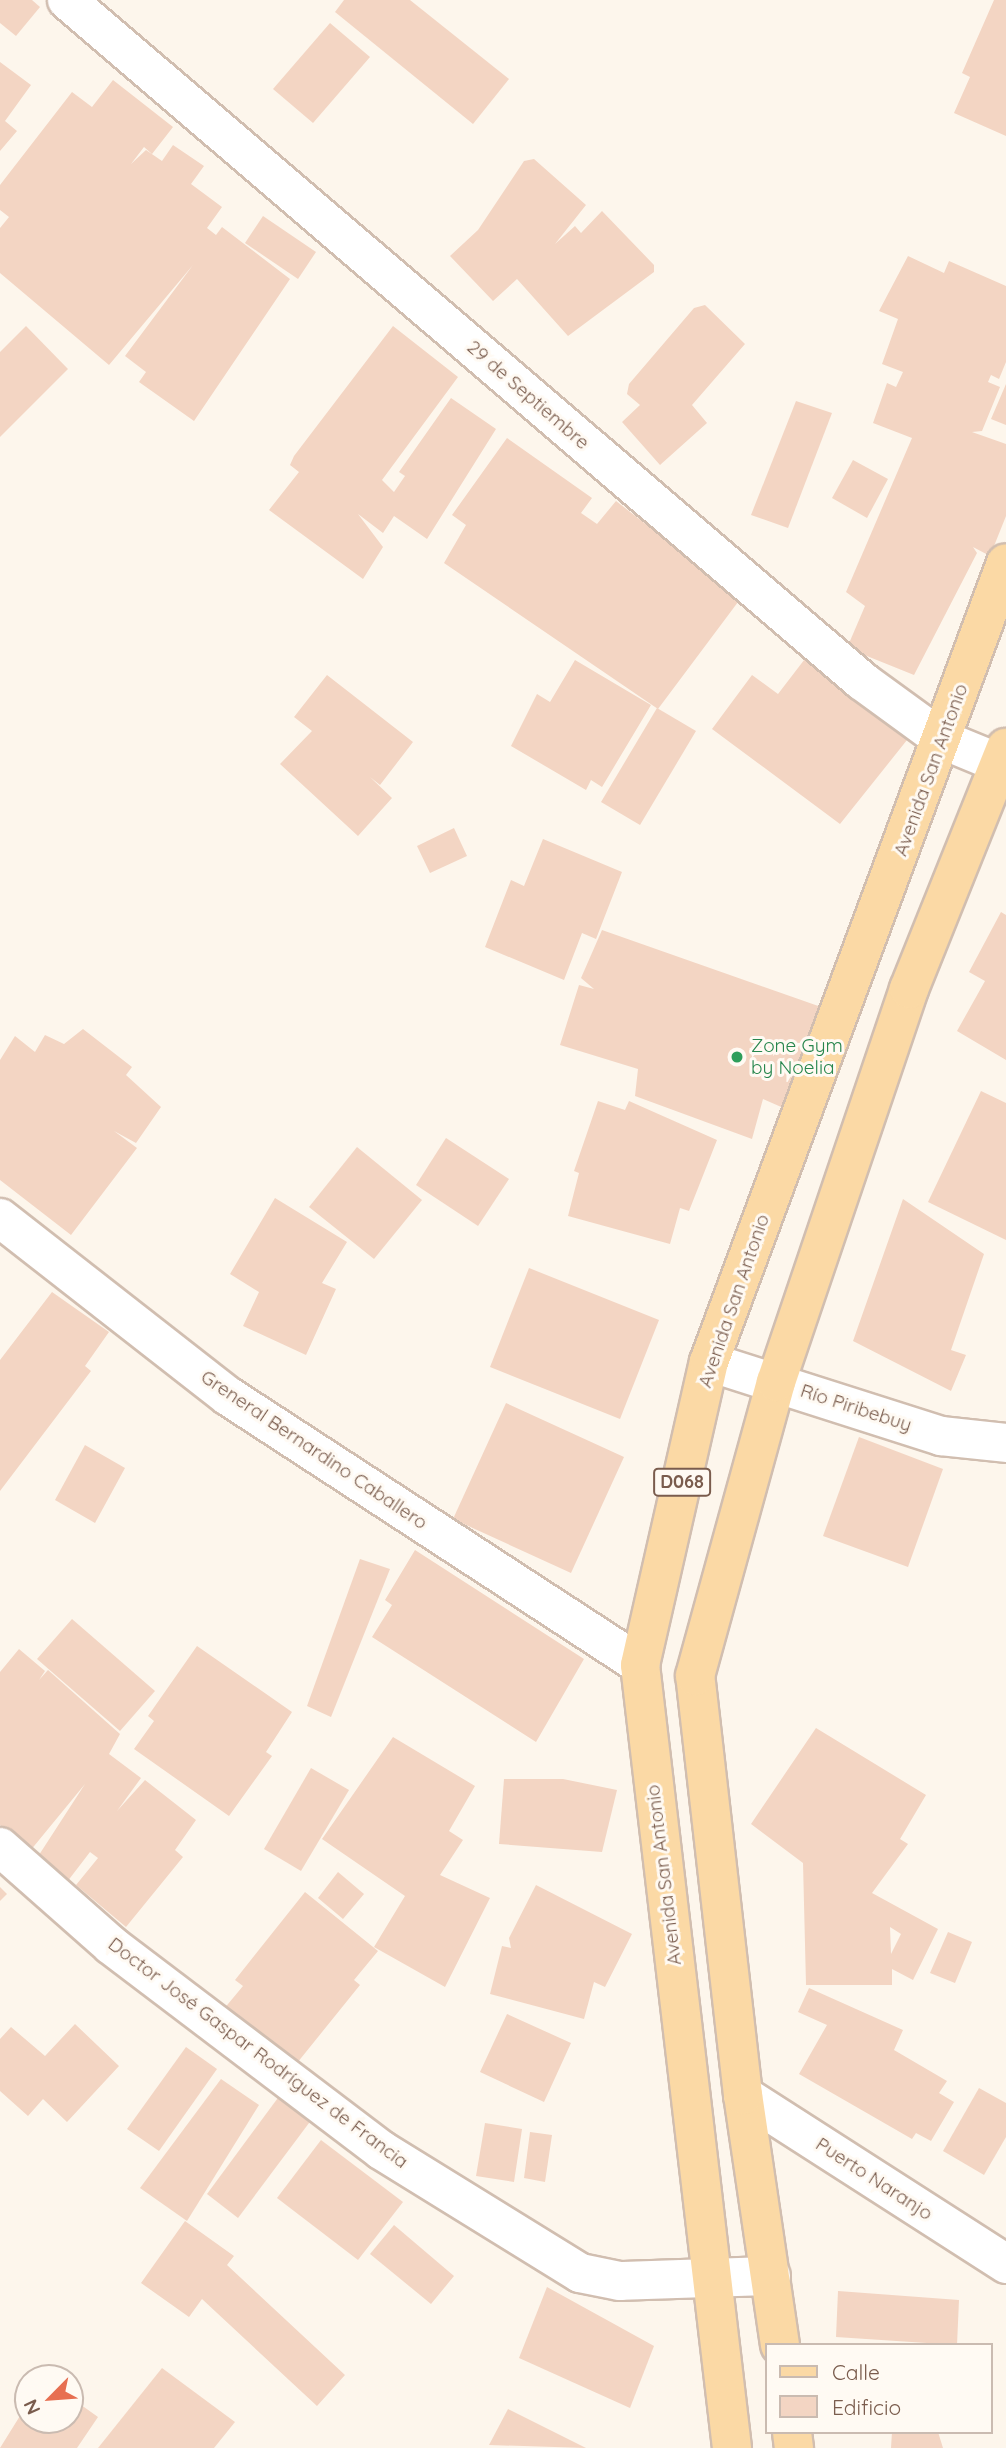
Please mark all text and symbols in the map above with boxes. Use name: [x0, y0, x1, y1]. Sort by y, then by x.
street label: 29 de Septiembre: [462, 336, 594, 454]
street label: Avenida San Antonio: [889, 681, 973, 859]
place label: Zone Gym by Noelia: [751, 1035, 843, 1079]
marker: Zone Gym by Noelia: [729, 1049, 745, 1065]
street label: Avenida San Antonio: [694, 1211, 774, 1391]
street label: Greneral Bernardino Caballero: [196, 1366, 432, 1534]
street label: Río Piribebuy: [798, 1379, 914, 1437]
road number: D068: [652, 1468, 712, 1497]
street label: Avenida San Antonio: [642, 1783, 686, 1967]
street label: Doctor José Gaspar Rodríguez de Francia: [104, 1933, 412, 2173]
street label: Puerto Naranjo: [811, 2133, 937, 2225]
legend: [764, 2343, 992, 2434]
text: Calle: [832, 2359, 880, 2385]
north arrow: [14, 2364, 84, 2434]
text: Edificio: [832, 2394, 901, 2420]
text: N: [18, 2396, 46, 2418]

